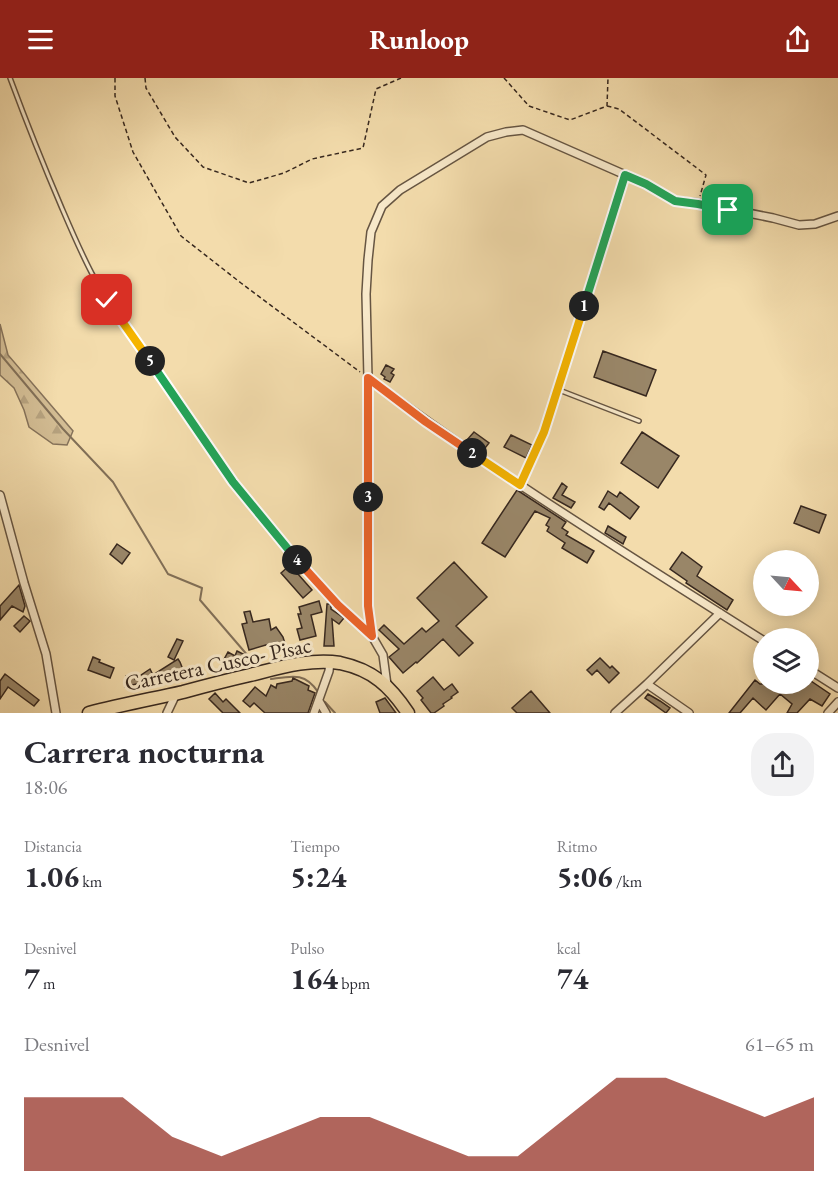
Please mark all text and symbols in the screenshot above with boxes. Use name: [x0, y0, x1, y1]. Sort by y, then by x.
text: Runloop: [369, 22, 469, 57]
icon: menu: [24, 23, 57, 56]
icon: share: [781, 23, 814, 56]
pin: [702, 184, 753, 235]
icon: arrive: [711, 193, 744, 226]
pin: [81, 274, 132, 325]
icon: check: [90, 283, 123, 316]
pin: 1: [569, 291, 599, 321]
text: 1: [580, 295, 588, 316]
pin: 5: [135, 346, 165, 376]
text: 5: [146, 350, 154, 371]
pin: 2: [457, 438, 487, 468]
text: 2: [468, 442, 476, 463]
pin: 3: [353, 482, 383, 512]
text: 3: [364, 486, 372, 507]
pin: 4: [282, 545, 312, 575]
text: 4: [293, 549, 301, 570]
north arrow: [753, 550, 819, 616]
map controls: [753, 550, 819, 694]
button: layers: [753, 628, 819, 694]
street label: Carretera Cusco- Pisac: [122, 630, 314, 698]
text: Carrera nocturna: [24, 730, 264, 773]
button: share: [751, 733, 814, 796]
text: 18:06: [24, 774, 67, 800]
text: Distancia: [24, 836, 82, 857]
text: Tiempo: [290, 836, 340, 857]
text: Ritmo: [557, 836, 597, 857]
text: 1.06: [24, 857, 79, 896]
text: 5:24: [290, 857, 346, 896]
text: 5:06: [557, 857, 613, 896]
text: km: [79, 871, 102, 892]
text: /km: [613, 871, 642, 892]
text: Desnivel: [24, 938, 77, 959]
text: Pulso: [290, 938, 325, 959]
text: kcal: [557, 938, 581, 959]
text: 7: [24, 959, 40, 998]
text: 164: [290, 959, 338, 998]
text: 74: [557, 959, 588, 998]
text: m: [40, 973, 56, 994]
text: bpm: [338, 973, 370, 994]
text: Desnivel: [24, 1031, 90, 1057]
text: 61–65 m: [745, 1031, 814, 1057]

